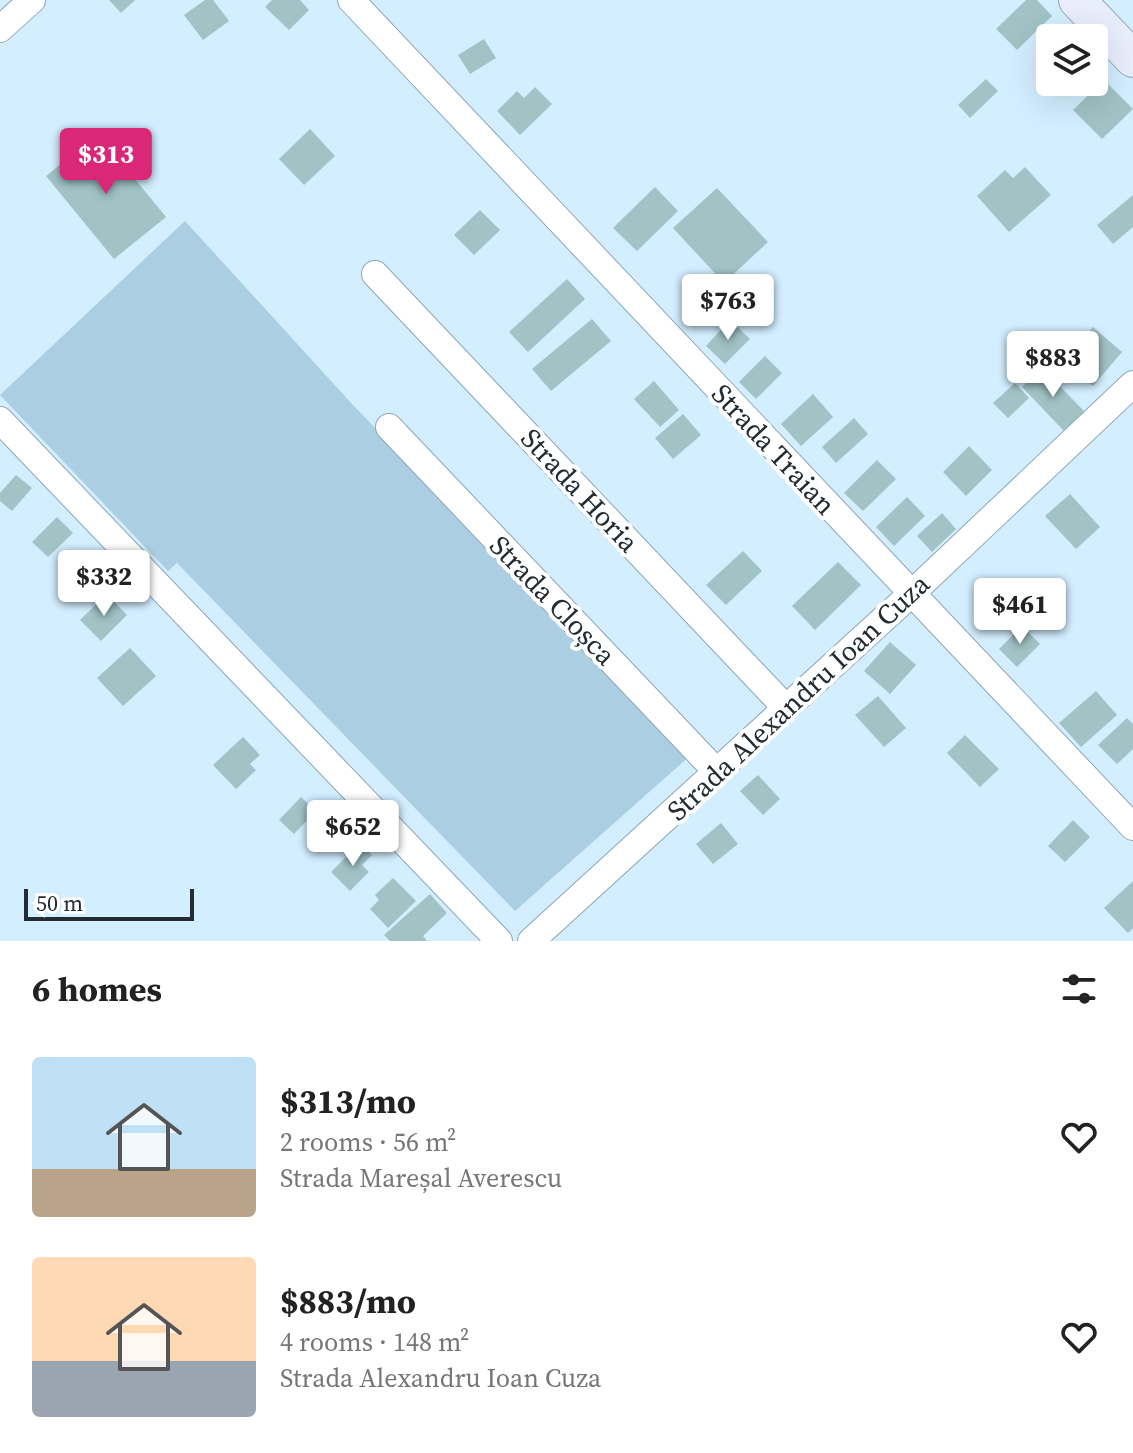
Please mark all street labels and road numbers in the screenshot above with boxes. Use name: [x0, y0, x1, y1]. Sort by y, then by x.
street label: Strada Traian: [703, 375, 845, 523]
street label: Strada Horia: [513, 420, 648, 561]
street label: Strada Cloșca: [481, 527, 625, 674]
street label: Strada Alexandru Ioan Cuza: [658, 565, 938, 829]

